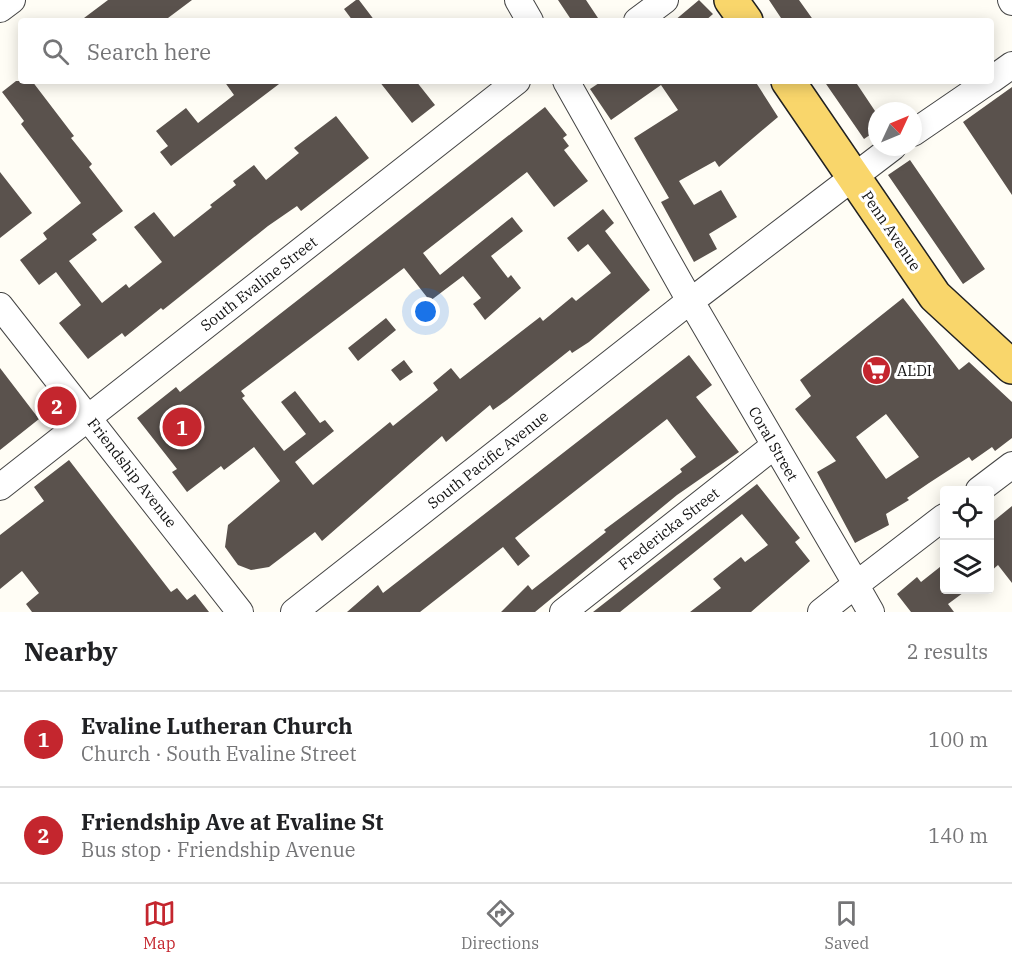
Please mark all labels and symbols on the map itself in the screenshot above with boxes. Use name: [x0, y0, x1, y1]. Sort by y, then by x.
north arrow: [868, 102, 922, 156]
street label: Penn Avenue: [858, 187, 925, 274]
street label: South Evaline Street: [197, 232, 321, 335]
your location: [411, 297, 440, 326]
supermarket icon: ALDI: [860, 355, 892, 387]
place label: ALDI: [897, 361, 932, 380]
pin: 2: [38, 384, 76, 428]
street label: Coral Street: [744, 403, 802, 484]
pin: 1: [162, 404, 201, 450]
street label: South Pacific Avenue: [424, 407, 552, 513]
street label: Friendship Avenue: [84, 414, 181, 531]
street label: Fredericka Street: [615, 483, 723, 574]

